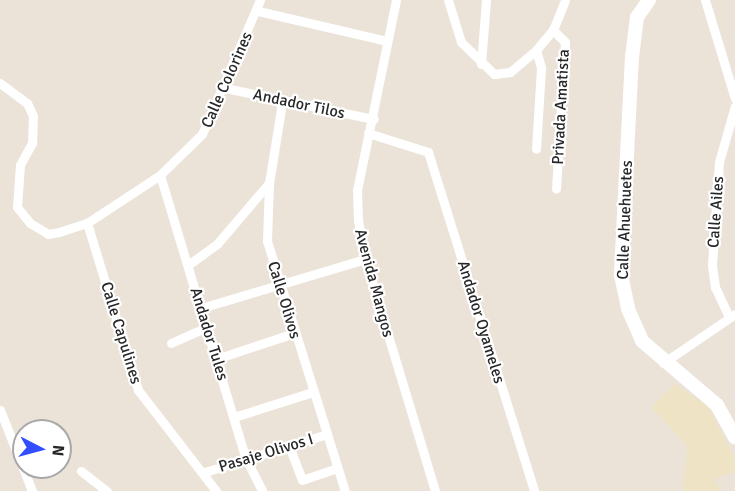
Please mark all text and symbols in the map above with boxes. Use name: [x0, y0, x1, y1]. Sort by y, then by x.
street label: Calle Colorines: [197, 29, 257, 131]
street label: Privada Amatista: [548, 49, 574, 165]
street label: Andador Tilos: [251, 85, 347, 123]
street label: Calle Ahuehuetes: [613, 160, 637, 280]
street label: Calle Ailes: [704, 175, 728, 249]
street label: Avenida Mangos: [350, 227, 398, 339]
street label: Andador Oyameles: [453, 258, 509, 386]
street label: Calle Olivos: [263, 259, 305, 341]
street label: Calle Capulines: [96, 280, 146, 386]
street label: Andador Tules: [186, 285, 232, 383]
north arrow: [12, 419, 72, 479]
street label: Pasaje Olivos I: [216, 430, 316, 476]
text: N: [47, 444, 68, 457]

